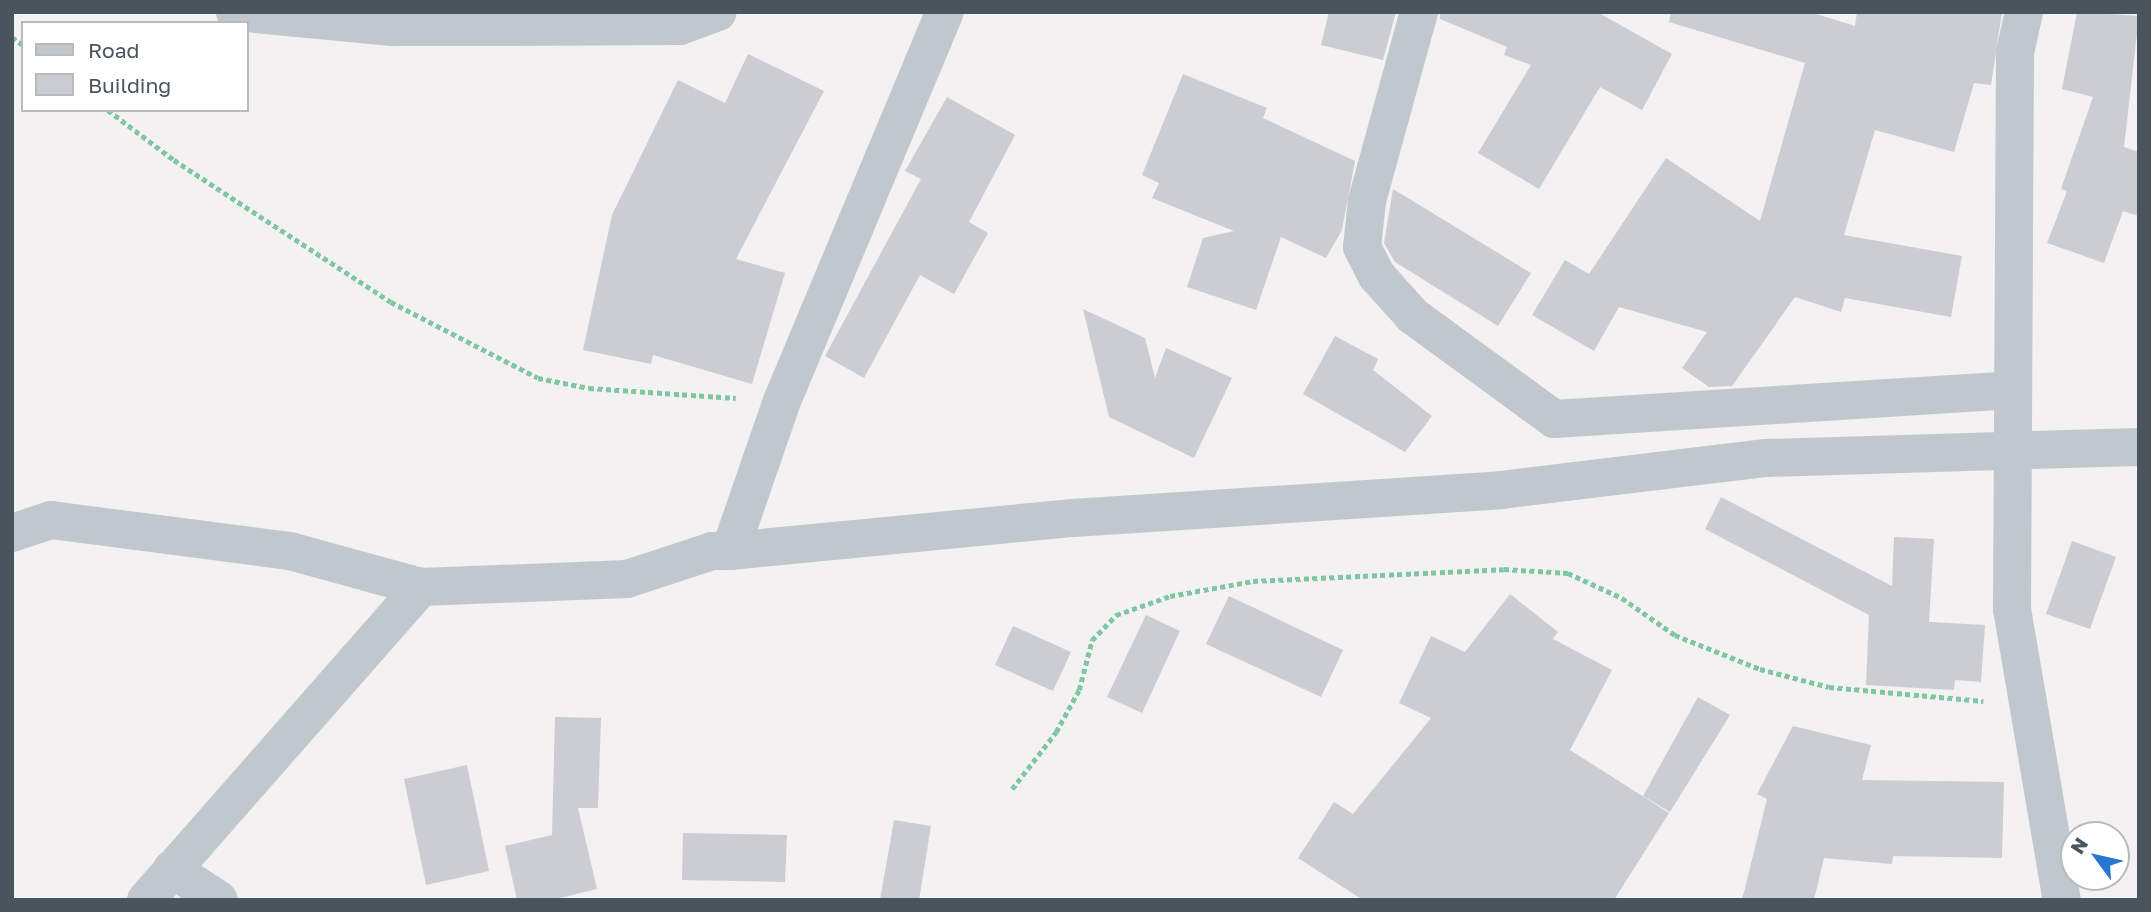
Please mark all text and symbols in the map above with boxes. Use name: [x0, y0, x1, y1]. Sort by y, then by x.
legend: [21, 21, 248, 112]
text: Road: [88, 37, 139, 63]
text: Building: [88, 72, 171, 98]
north arrow: [2060, 821, 2130, 891]
text: N: [2065, 833, 2092, 858]

